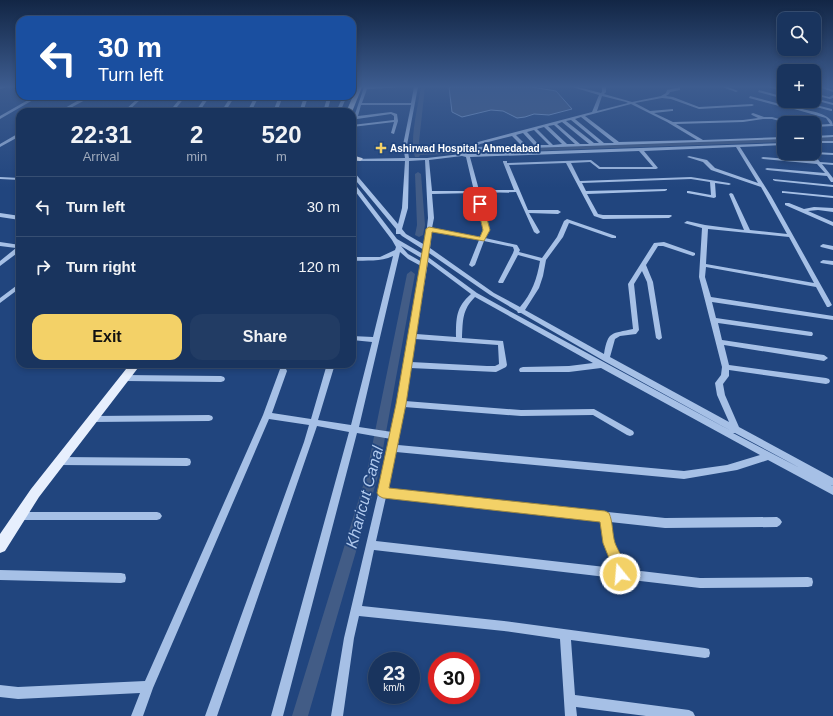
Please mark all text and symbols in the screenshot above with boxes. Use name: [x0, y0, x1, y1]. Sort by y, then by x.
map controls: [777, 12, 821, 160]
button: search: [777, 12, 821, 56]
icon: left: [32, 32, 84, 84]
text: 30 m: [98, 32, 162, 63]
button: +: [777, 64, 821, 108]
text: Turn left: [98, 65, 163, 85]
button: −: [777, 116, 821, 160]
text: 22:31: [70, 121, 132, 148]
text: 2: [190, 121, 203, 148]
text: 520: [262, 121, 302, 148]
marker: Ashirwad Hospital, Ahmedabad: [375, 142, 387, 154]
place label: Ashirwad Hospital, Ahmedabad: [390, 143, 540, 154]
text: Arrival: [83, 149, 120, 164]
text: min: [186, 149, 207, 164]
text: m: [276, 149, 287, 164]
pin: [463, 187, 497, 221]
icon: arrive: [469, 193, 491, 215]
icon: left: [32, 196, 54, 218]
text: Turn left: [66, 198, 125, 215]
text: 30 m: [307, 198, 340, 215]
icon: right: [32, 256, 54, 278]
text: Turn right: [66, 258, 136, 275]
text: 120 m: [298, 258, 340, 275]
button: Exit: [32, 314, 182, 360]
button: Share: [190, 314, 340, 360]
water label: Kharicut Canal: [343, 444, 386, 550]
position arrow: [599, 553, 641, 595]
speed limit sign: 30: [428, 652, 480, 704]
text: 23: [383, 662, 405, 684]
text: km/h: [383, 682, 405, 693]

